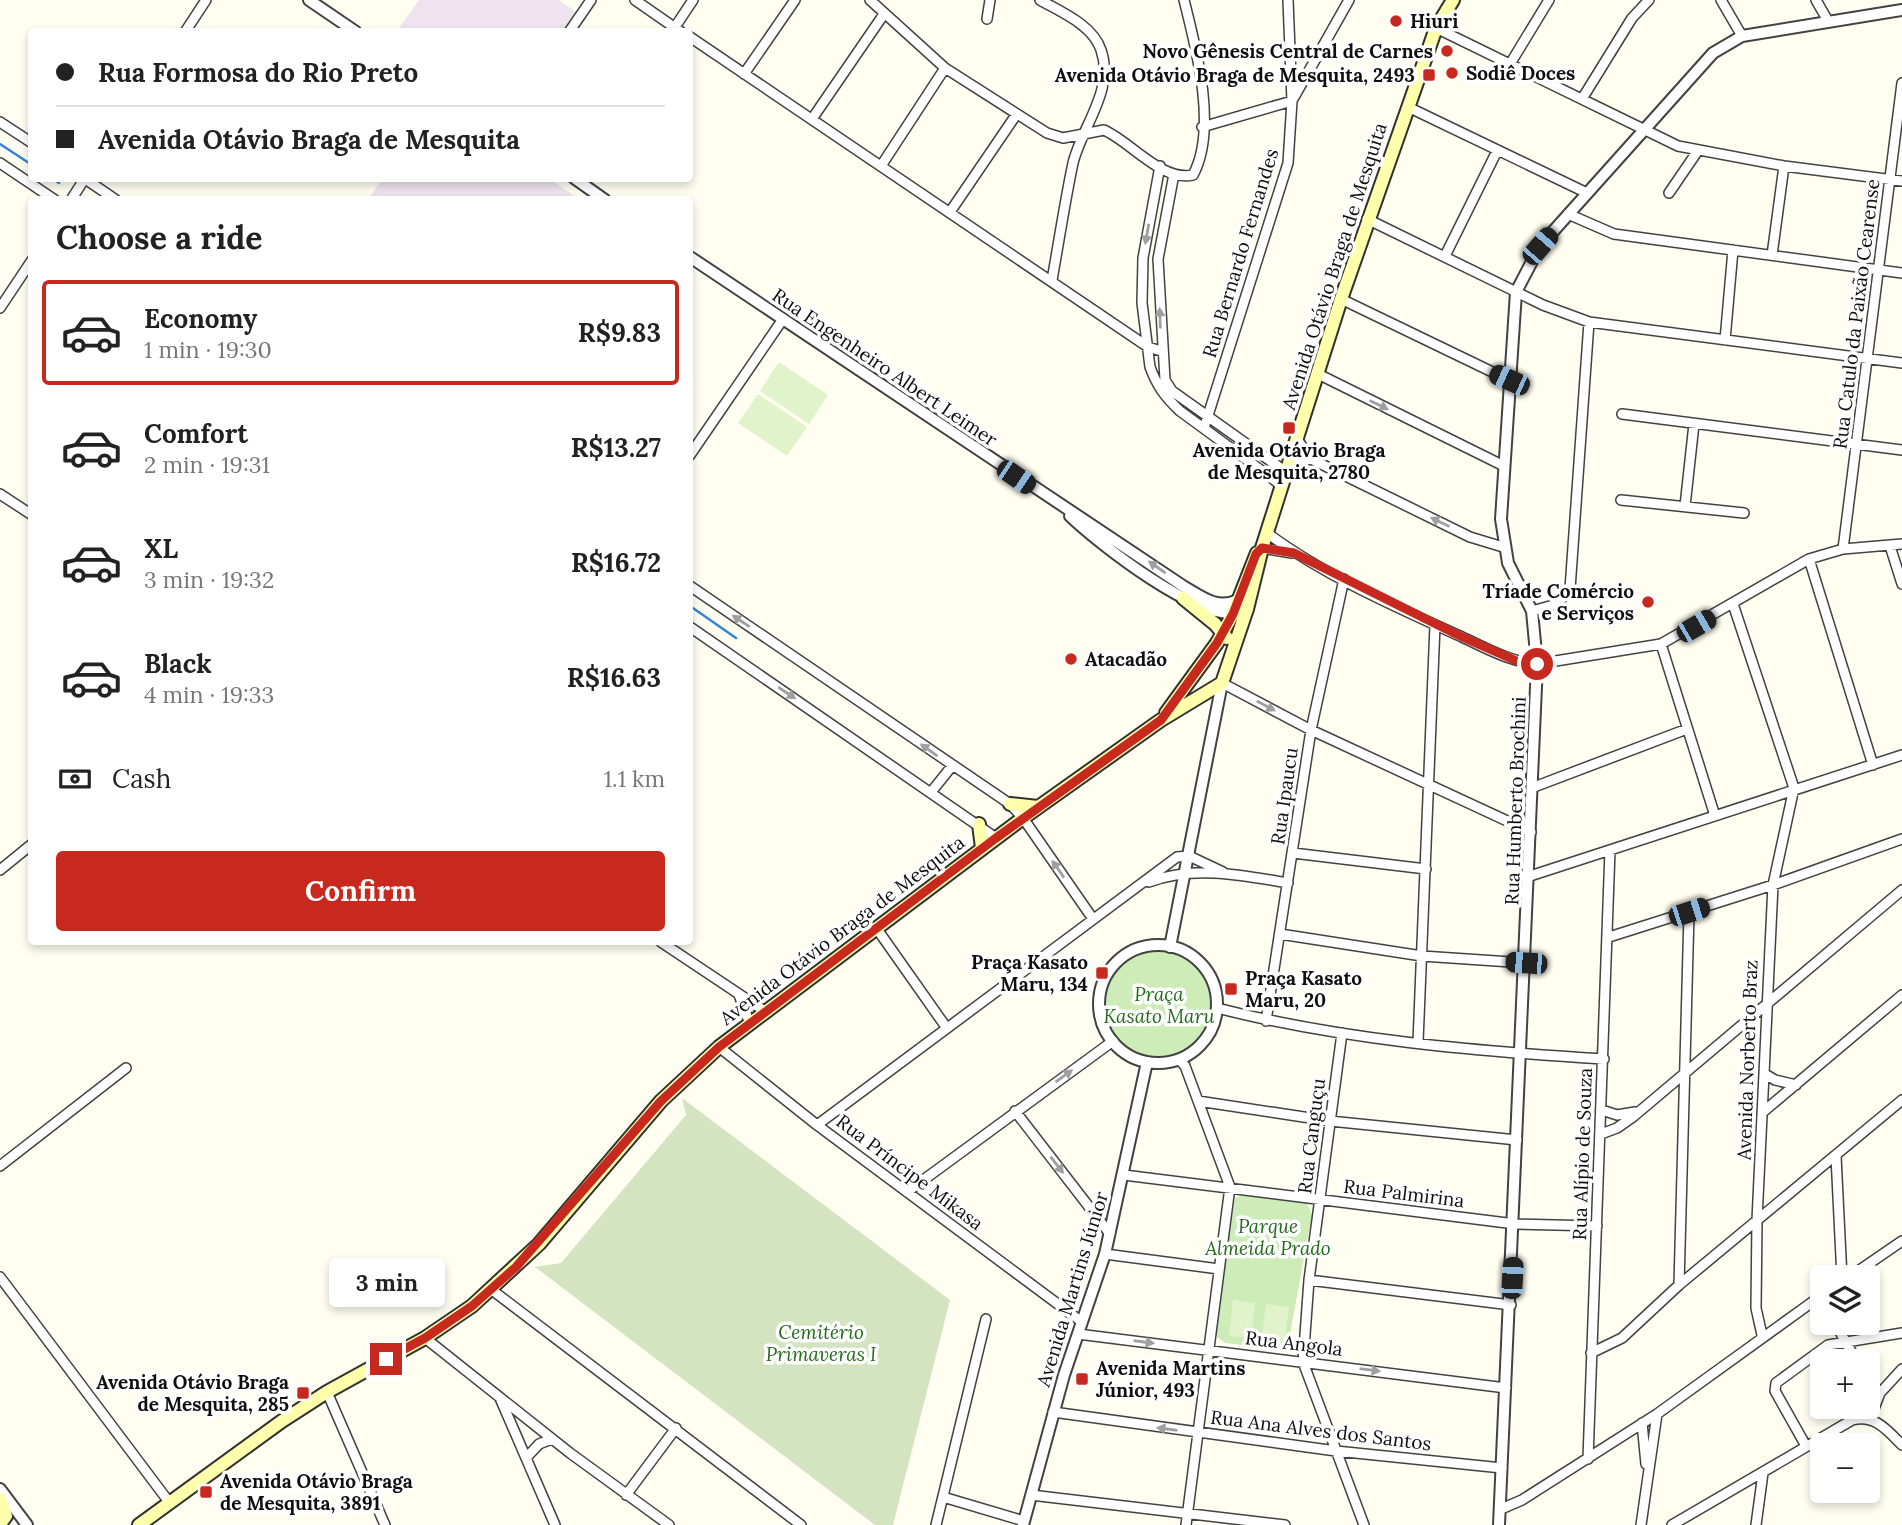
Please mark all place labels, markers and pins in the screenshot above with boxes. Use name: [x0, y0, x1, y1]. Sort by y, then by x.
place label: Hiuri: [1410, 9, 1458, 33]
marker: Hiuri: [1388, 13, 1404, 29]
place label: Novo Gênesis Central de Carnes: [1143, 39, 1433, 63]
marker: Novo Gênesis Central de Carnes: [1439, 43, 1455, 59]
place label: Sodiê Doces: [1466, 61, 1575, 85]
place label: Avenida Otávio Braga de Mesquita, 2493: [1055, 63, 1415, 87]
marker: Sodiê Doces: [1444, 65, 1460, 81]
marker: Avenida Otávio Braga de Mesquita, 2493: [1421, 67, 1437, 83]
marker: Avenida Otávio Braga de Mesquita, 2780: [1281, 420, 1297, 436]
place label: Avenida Otávio Braga de Mesquita, 2780: [1193, 438, 1385, 484]
place label: Tríade Comércio e Serviços: [1483, 579, 1634, 625]
marker: Tríade Comércio e Serviços: [1640, 594, 1656, 610]
place label: Atacadão: [1085, 647, 1167, 671]
marker: Atacadão: [1063, 651, 1079, 667]
place label: Praça Kasato Maru, 134: [971, 950, 1088, 996]
marker: Praça Kasato Maru, 134: [1094, 965, 1110, 981]
place label: Praça Kasato Maru, 20: [1245, 966, 1362, 1012]
marker: Praça Kasato Maru, 20: [1223, 981, 1239, 997]
place label: Avenida Martins Júnior, 493: [1096, 1356, 1245, 1402]
place label: Avenida Otávio Braga de Mesquita, 285: [96, 1370, 289, 1416]
marker: Avenida Martins Júnior, 493: [1074, 1371, 1090, 1387]
marker: Avenida Otávio Braga de Mesquita, 285: [295, 1385, 311, 1401]
place label: Avenida Otávio Braga de Mesquita, 3891: [220, 1469, 413, 1515]
marker: Avenida Otávio Braga de Mesquita, 3891: [198, 1484, 214, 1500]

